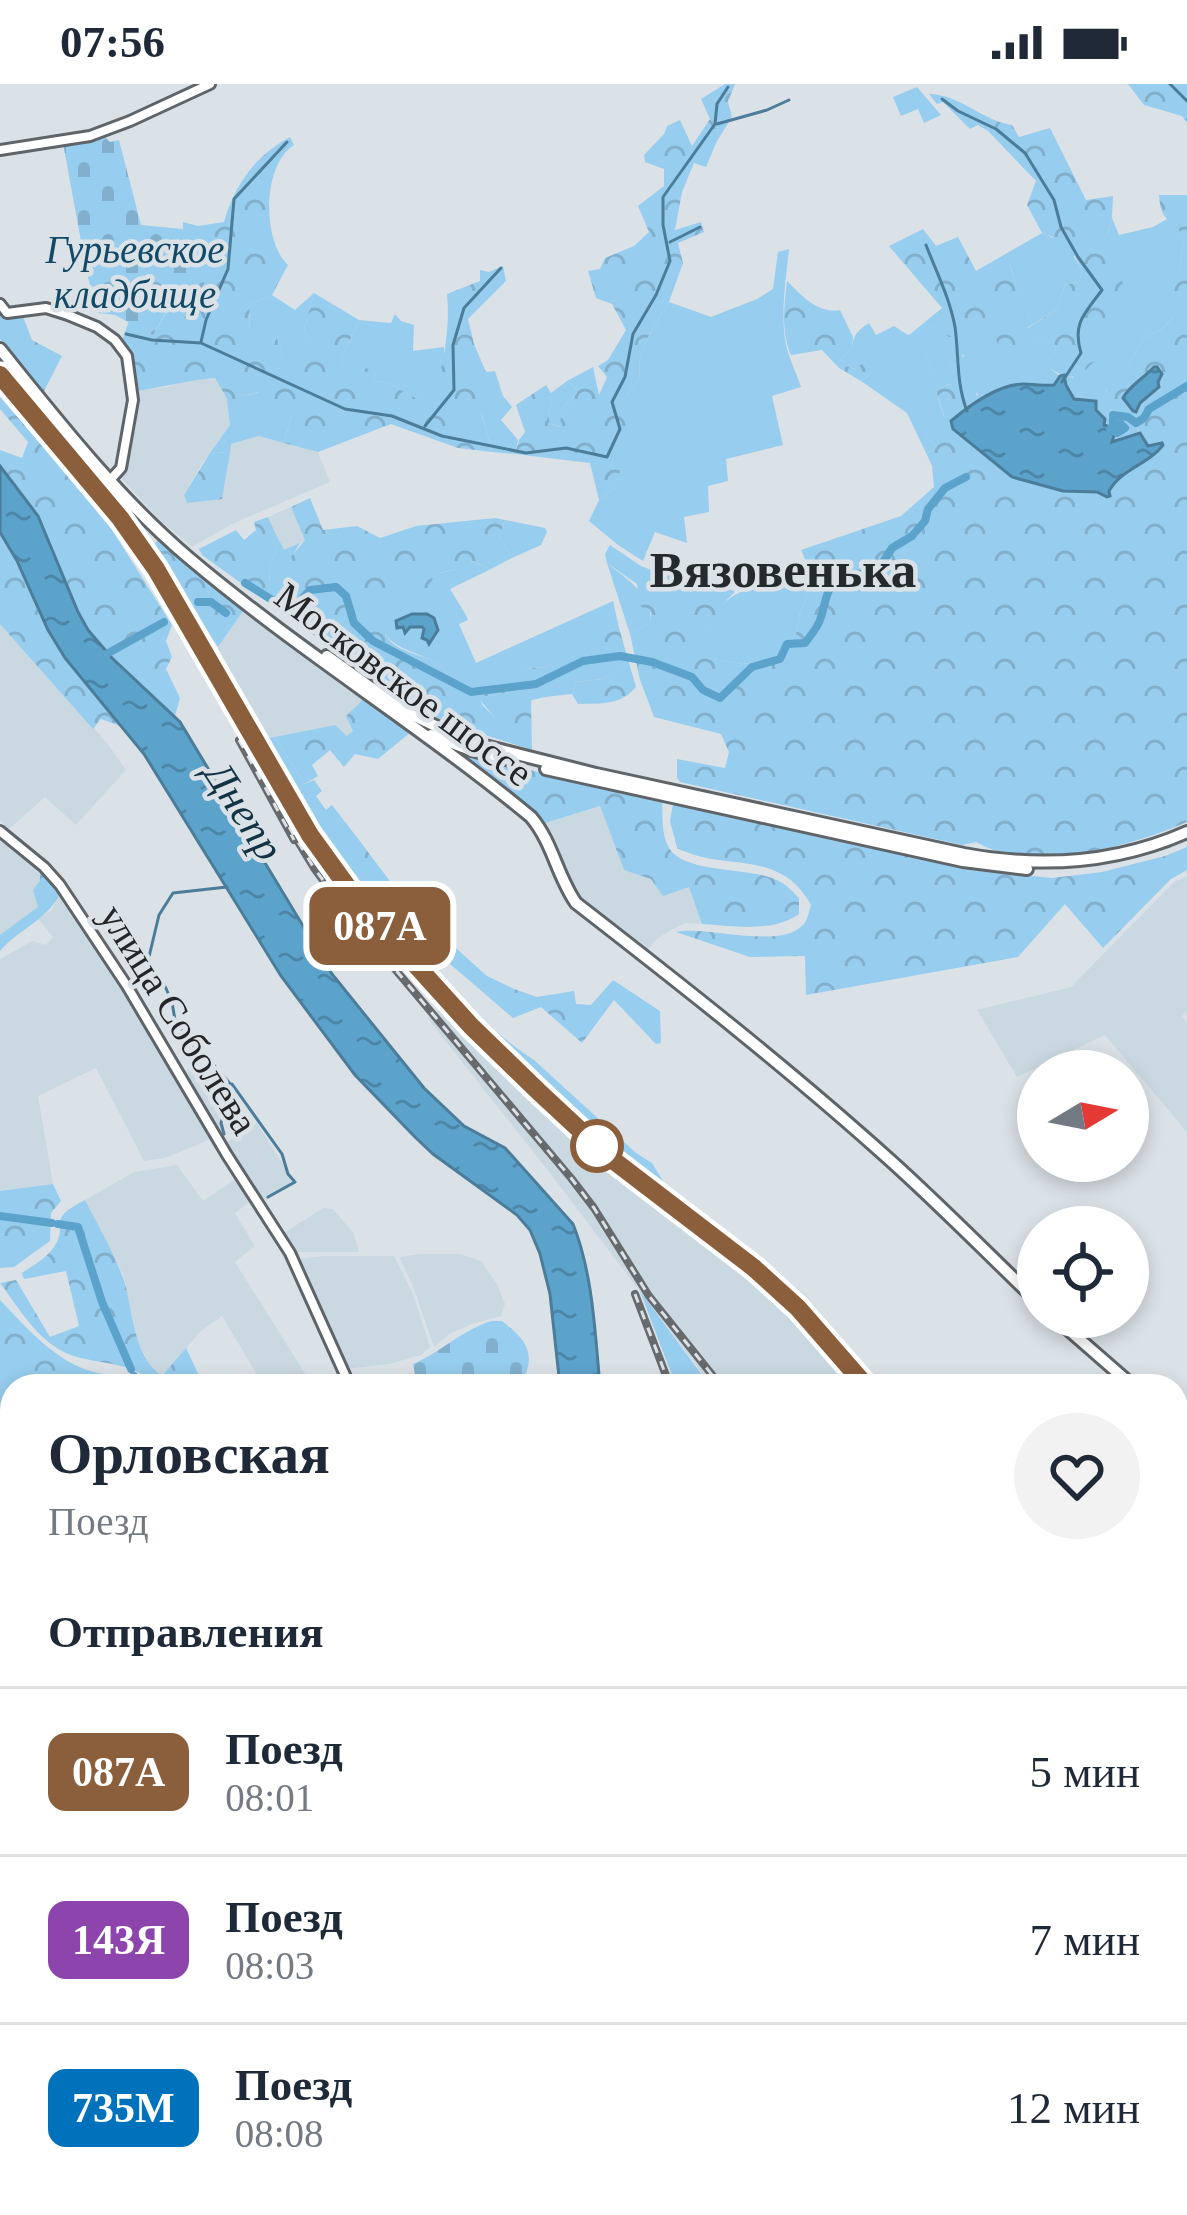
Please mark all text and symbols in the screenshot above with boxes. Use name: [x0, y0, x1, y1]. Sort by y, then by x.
text: 07:56: [60, 17, 165, 67]
park label: Гурьевское кладбище: [44, 228, 225, 316]
district label: Вязовенька: [650, 542, 916, 598]
street label: Московское шоссе: [267, 573, 541, 795]
water label: Днепр: [193, 750, 293, 869]
line badge: 087А: [296, 887, 464, 965]
street label: улица Соболева: [90, 896, 267, 1142]
text: 087А: [333, 903, 427, 949]
north arrow: [1017, 1050, 1149, 1182]
map controls: [1017, 1050, 1149, 1338]
unlabelled marker: [572, 1121, 622, 1171]
button: locate: [1017, 1206, 1149, 1338]
button: heart: [1014, 1413, 1140, 1539]
text: Орловская: [48, 1422, 330, 1485]
text: Поезд: [48, 1500, 148, 1543]
text: Отправления: [48, 1607, 324, 1657]
text: Поезд: [225, 1724, 343, 1774]
text: 5 мин: [1030, 1747, 1140, 1797]
text: 087А: [72, 1749, 165, 1795]
text: 08:01: [225, 1776, 314, 1819]
text: Поезд: [225, 1892, 343, 1942]
text: 7 мин: [1030, 1915, 1140, 1965]
text: 143Я: [72, 1917, 165, 1963]
text: 08:03: [225, 1944, 314, 1987]
text: Поезд: [235, 2060, 352, 2110]
text: 12 мин: [1007, 2083, 1140, 2133]
text: 735М: [72, 2085, 175, 2131]
text: 08:08: [235, 2112, 324, 2155]

